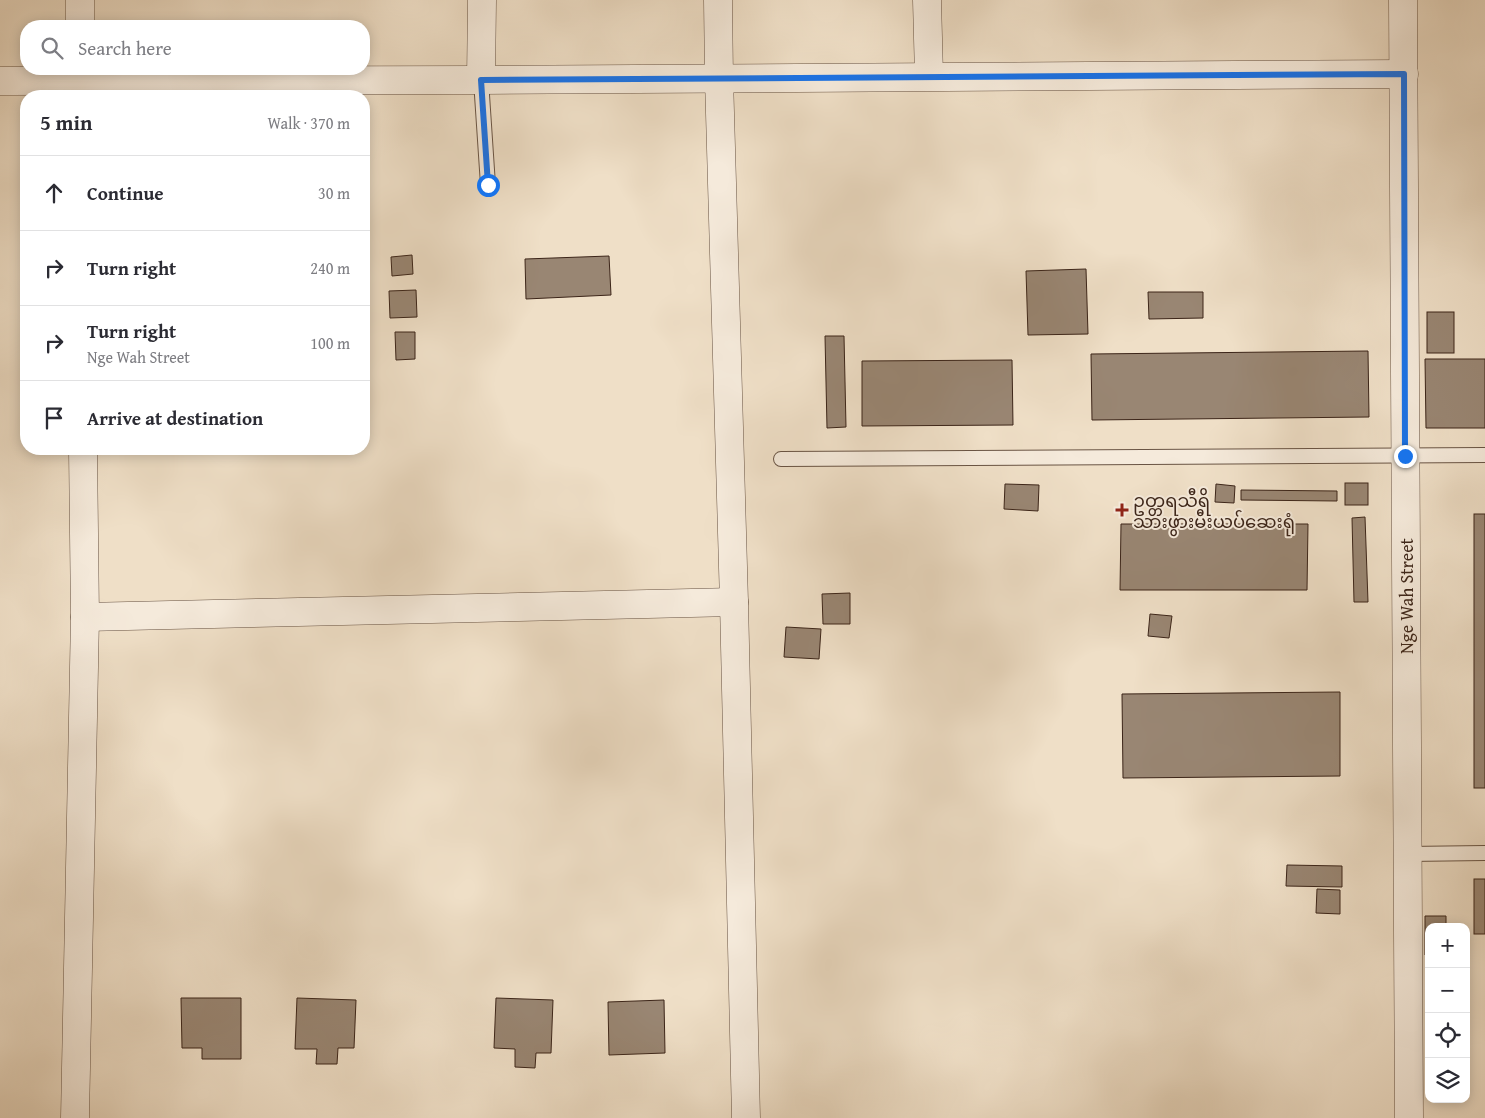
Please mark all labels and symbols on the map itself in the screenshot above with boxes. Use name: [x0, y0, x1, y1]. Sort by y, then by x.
route start: [477, 174, 500, 197]
route end: [1394, 445, 1417, 468]
place label: ဥတ္တရသီရိ သားဖွားမီးယပ်ဆေးရုံ: [1133, 487, 1295, 537]
marker: ဥတ္တရသီရိ သားဖွားမီးယပ်ဆေးရုံ: [1115, 503, 1129, 517]
street label: Nge Wah Street: [1393, 537, 1420, 654]

